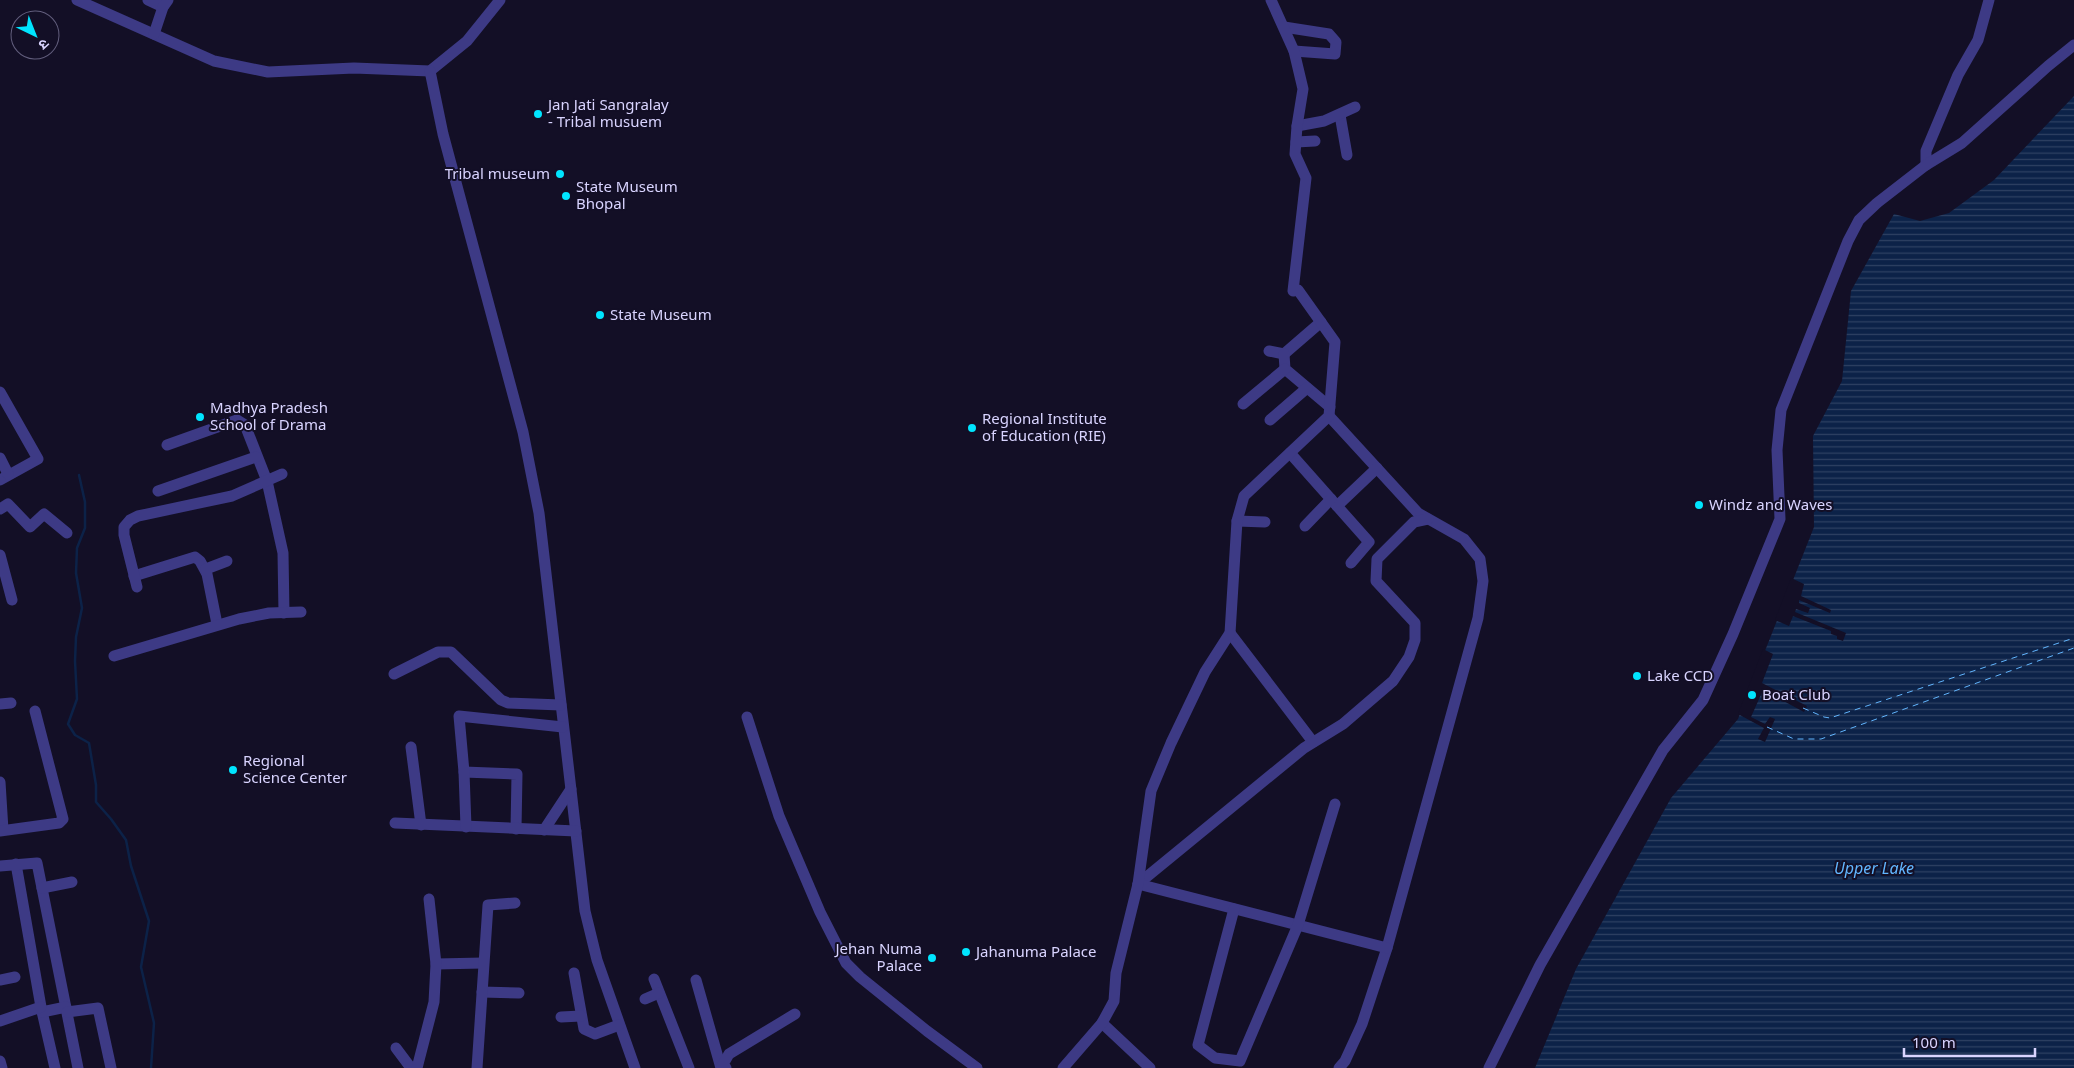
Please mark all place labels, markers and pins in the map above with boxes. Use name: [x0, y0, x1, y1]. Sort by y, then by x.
place label: Jan Jati Sangralay - Tribal musuem: [546, 94, 669, 131]
marker: Jan Jati Sangralay - Tribal musuem: [532, 108, 544, 120]
place label: Tribal museum: [445, 163, 550, 183]
marker: Tribal museum: [554, 168, 566, 180]
place label: State Museum Bhopal: [576, 176, 678, 213]
marker: State Museum Bhopal: [560, 190, 572, 202]
place label: State Museum: [610, 304, 712, 324]
marker: State Museum: [594, 309, 606, 321]
place label: Madhya Pradesh School of Drama: [210, 397, 328, 434]
place label: Regional Institute of Education (RIE): [982, 408, 1107, 445]
marker: Madhya Pradesh School of Drama: [194, 411, 206, 423]
marker: Regional Institute of Education (RIE): [966, 422, 978, 434]
place label: Windz and Waves: [1709, 494, 1832, 514]
marker: Windz and Waves: [1693, 499, 1705, 511]
place label: Lake CCD: [1647, 665, 1713, 685]
marker: Lake CCD: [1631, 670, 1643, 682]
place label: Boat Club: [1762, 684, 1830, 704]
marker: Boat Club: [1746, 689, 1758, 701]
place label: Regional Science Center: [243, 750, 347, 787]
marker: Regional Science Center: [227, 764, 239, 776]
place label: Jehan Numa Palace: [833, 938, 922, 975]
place label: Jahanuma Palace: [974, 941, 1097, 961]
marker: Jahanuma Palace: [960, 946, 972, 958]
marker: Jehan Numa Palace: [926, 952, 938, 964]

